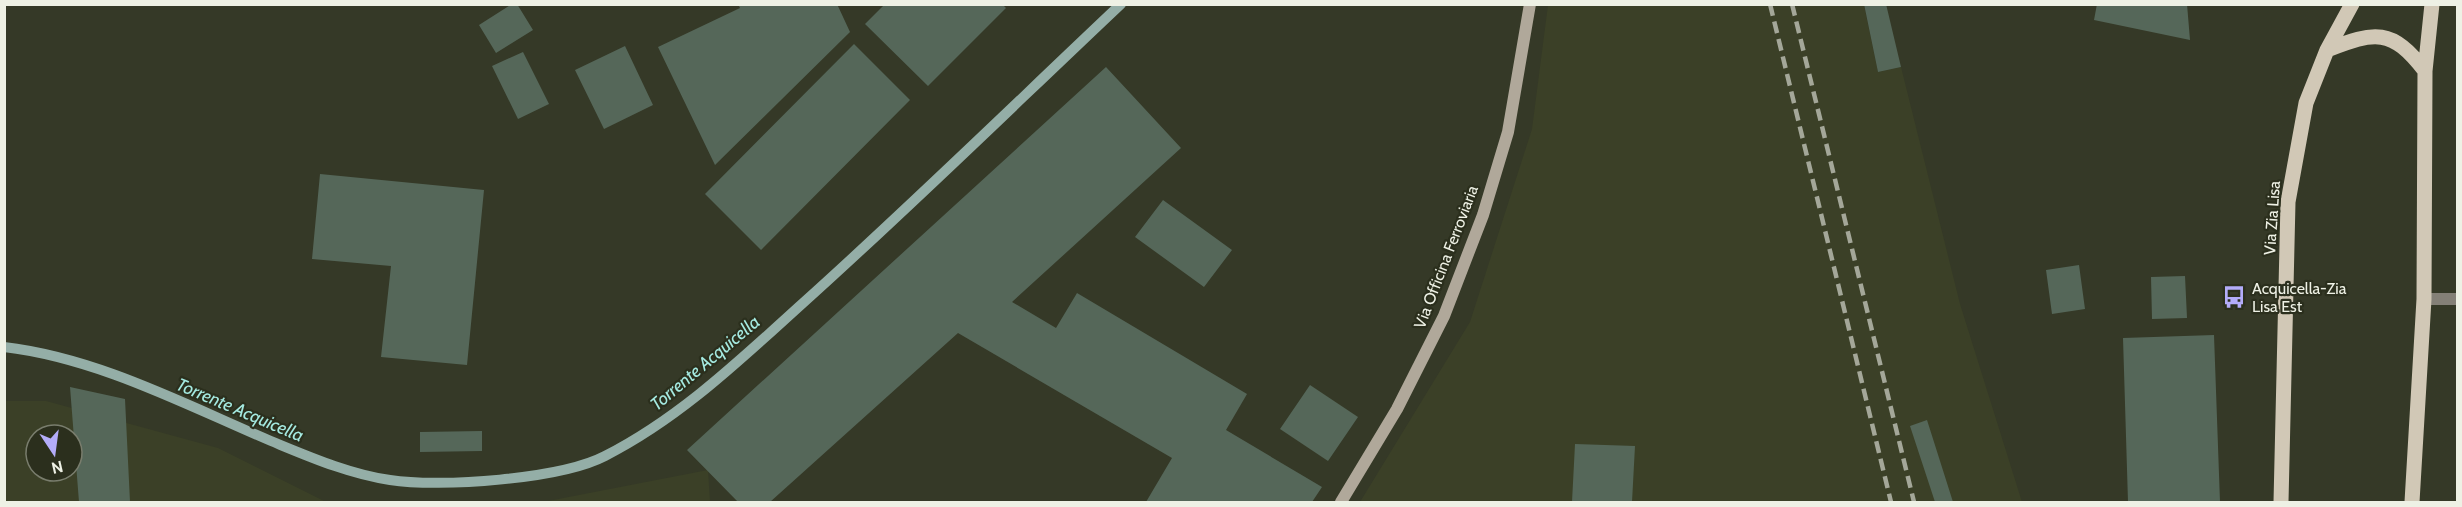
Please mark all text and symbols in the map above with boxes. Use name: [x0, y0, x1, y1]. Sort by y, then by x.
street label: Via Zia Lisa: [2260, 180, 2284, 256]
street label: Via Officina Ferroviaria: [1410, 182, 1482, 331]
place label: Acquicella-Zia Lisa Est: [2252, 279, 2347, 316]
bus stop icon: Acquicella-Zia Lisa Est: [2221, 284, 2247, 310]
water label: Torrente Acquicella: [646, 311, 764, 415]
water label: Torrente Acquicella: [173, 373, 307, 447]
north arrow: [24, 423, 84, 483]
text: N: [50, 457, 65, 478]

